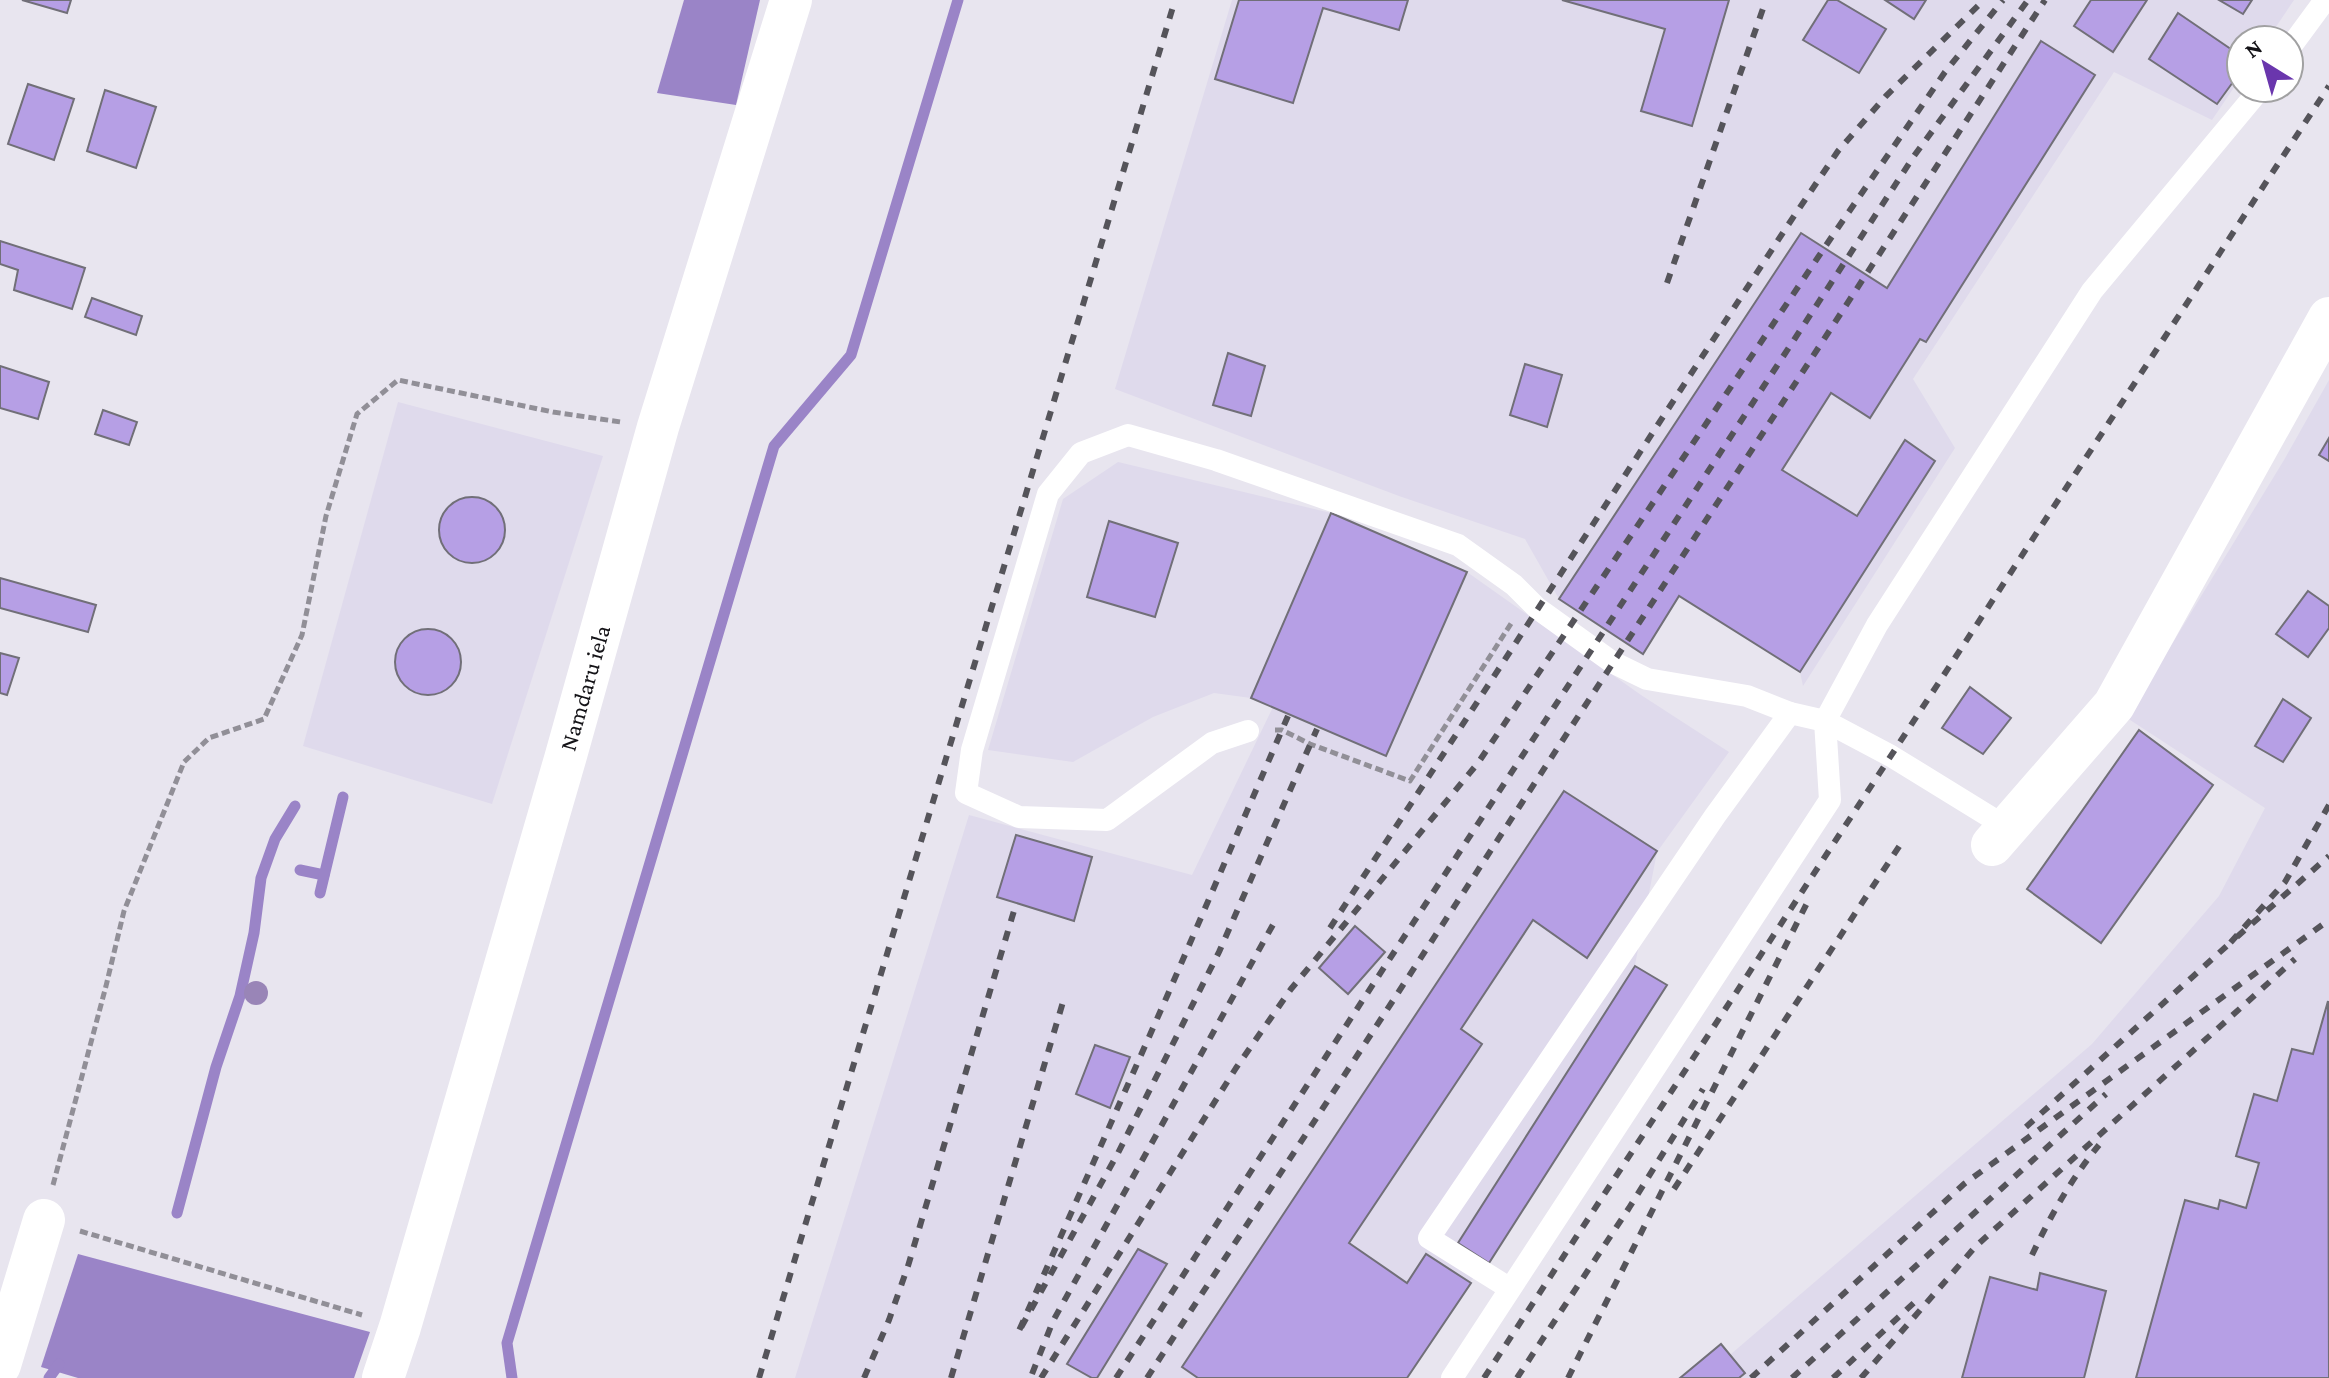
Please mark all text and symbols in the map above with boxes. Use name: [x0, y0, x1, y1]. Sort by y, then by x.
north arrow: [2225, 24, 2305, 104]
text: N: [2240, 34, 2267, 63]
street label: Namdaru iela: [554, 622, 615, 754]

